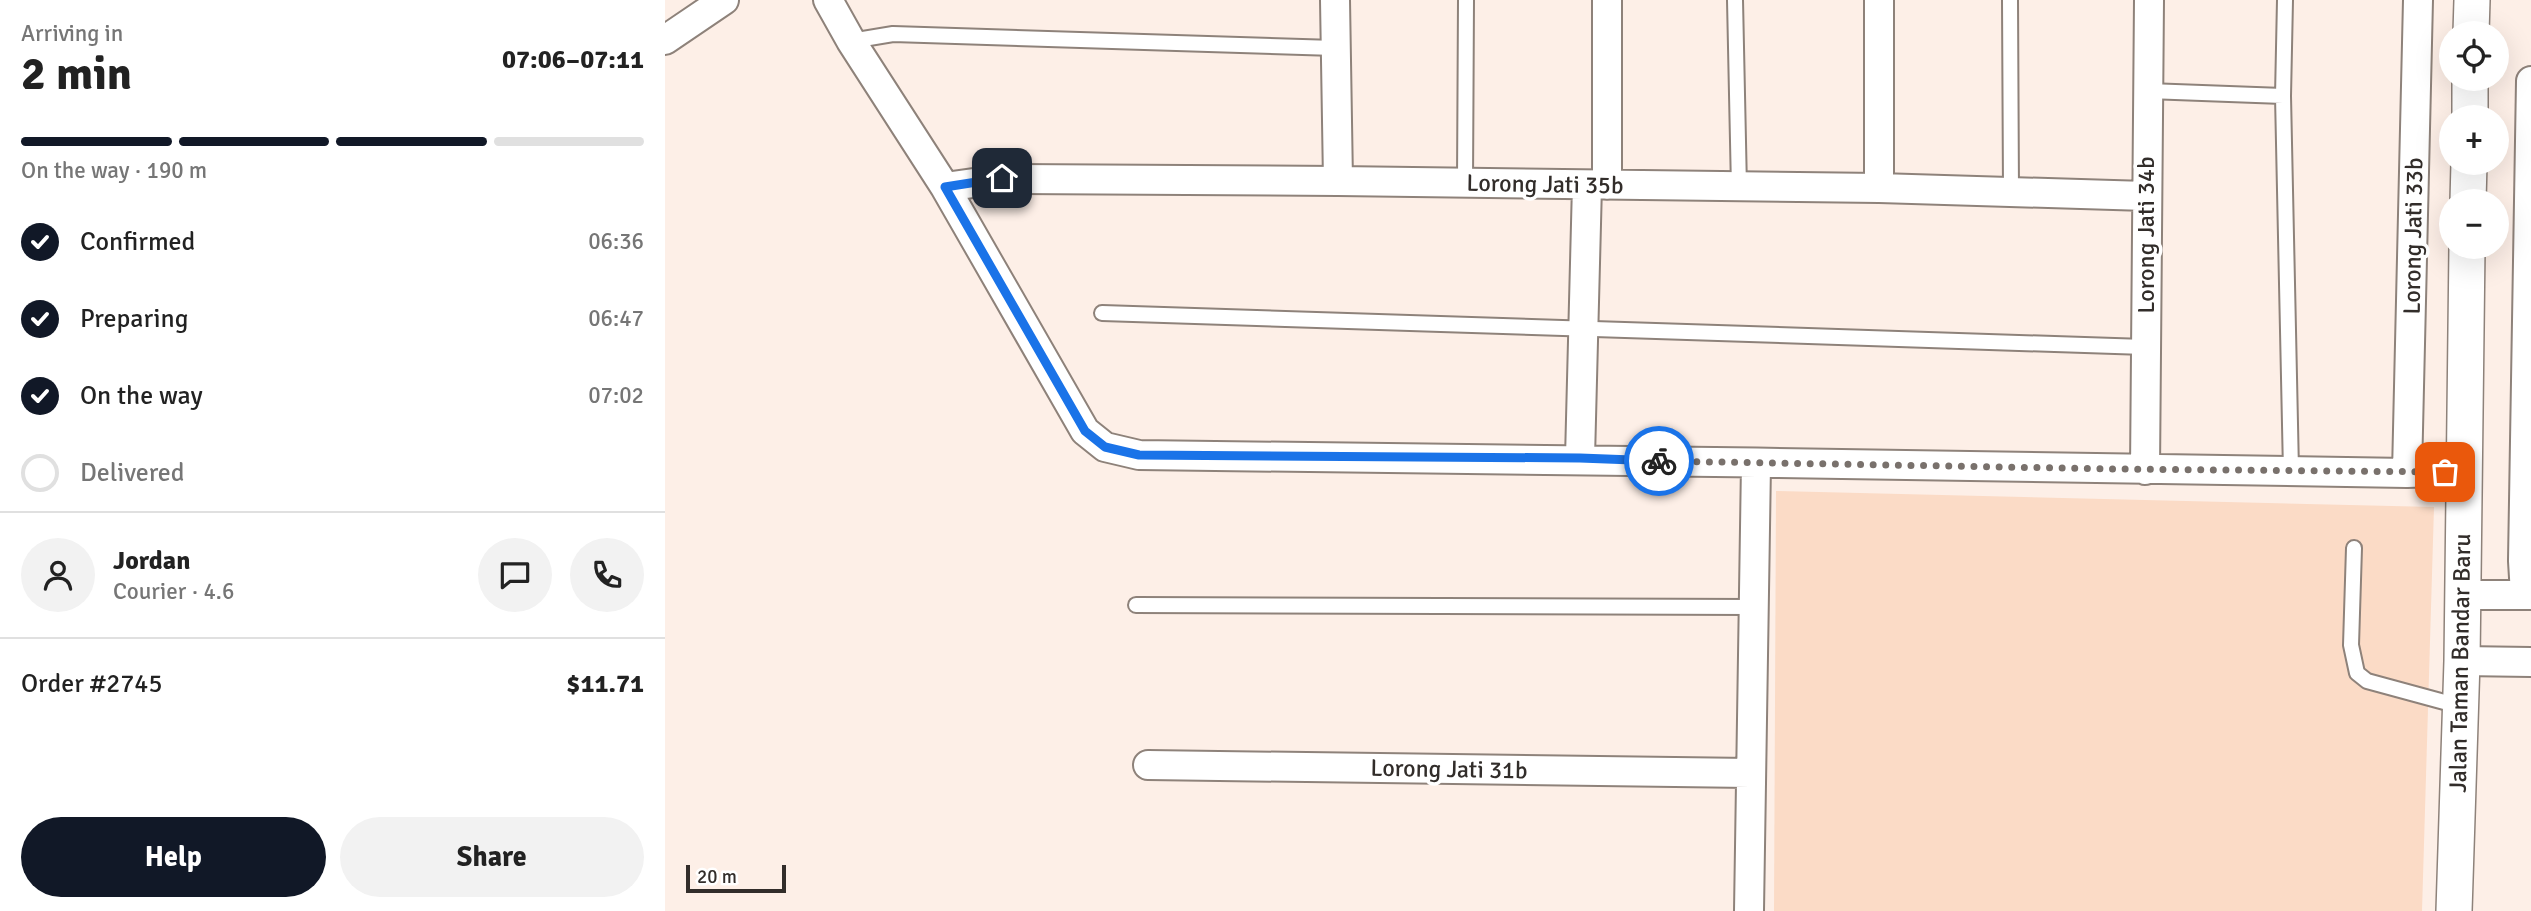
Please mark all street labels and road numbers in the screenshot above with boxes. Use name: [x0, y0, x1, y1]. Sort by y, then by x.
street label: Lorong Jati 34b: [2131, 156, 2161, 314]
street label: Lorong Jati 33b: [2397, 157, 2429, 315]
street label: Lorong Jati 35b: [1466, 168, 1624, 200]
street label: Jalan Taman Bandar Baru: [2443, 533, 2477, 793]
street label: Lorong Jati 31b: [1370, 753, 1528, 785]

